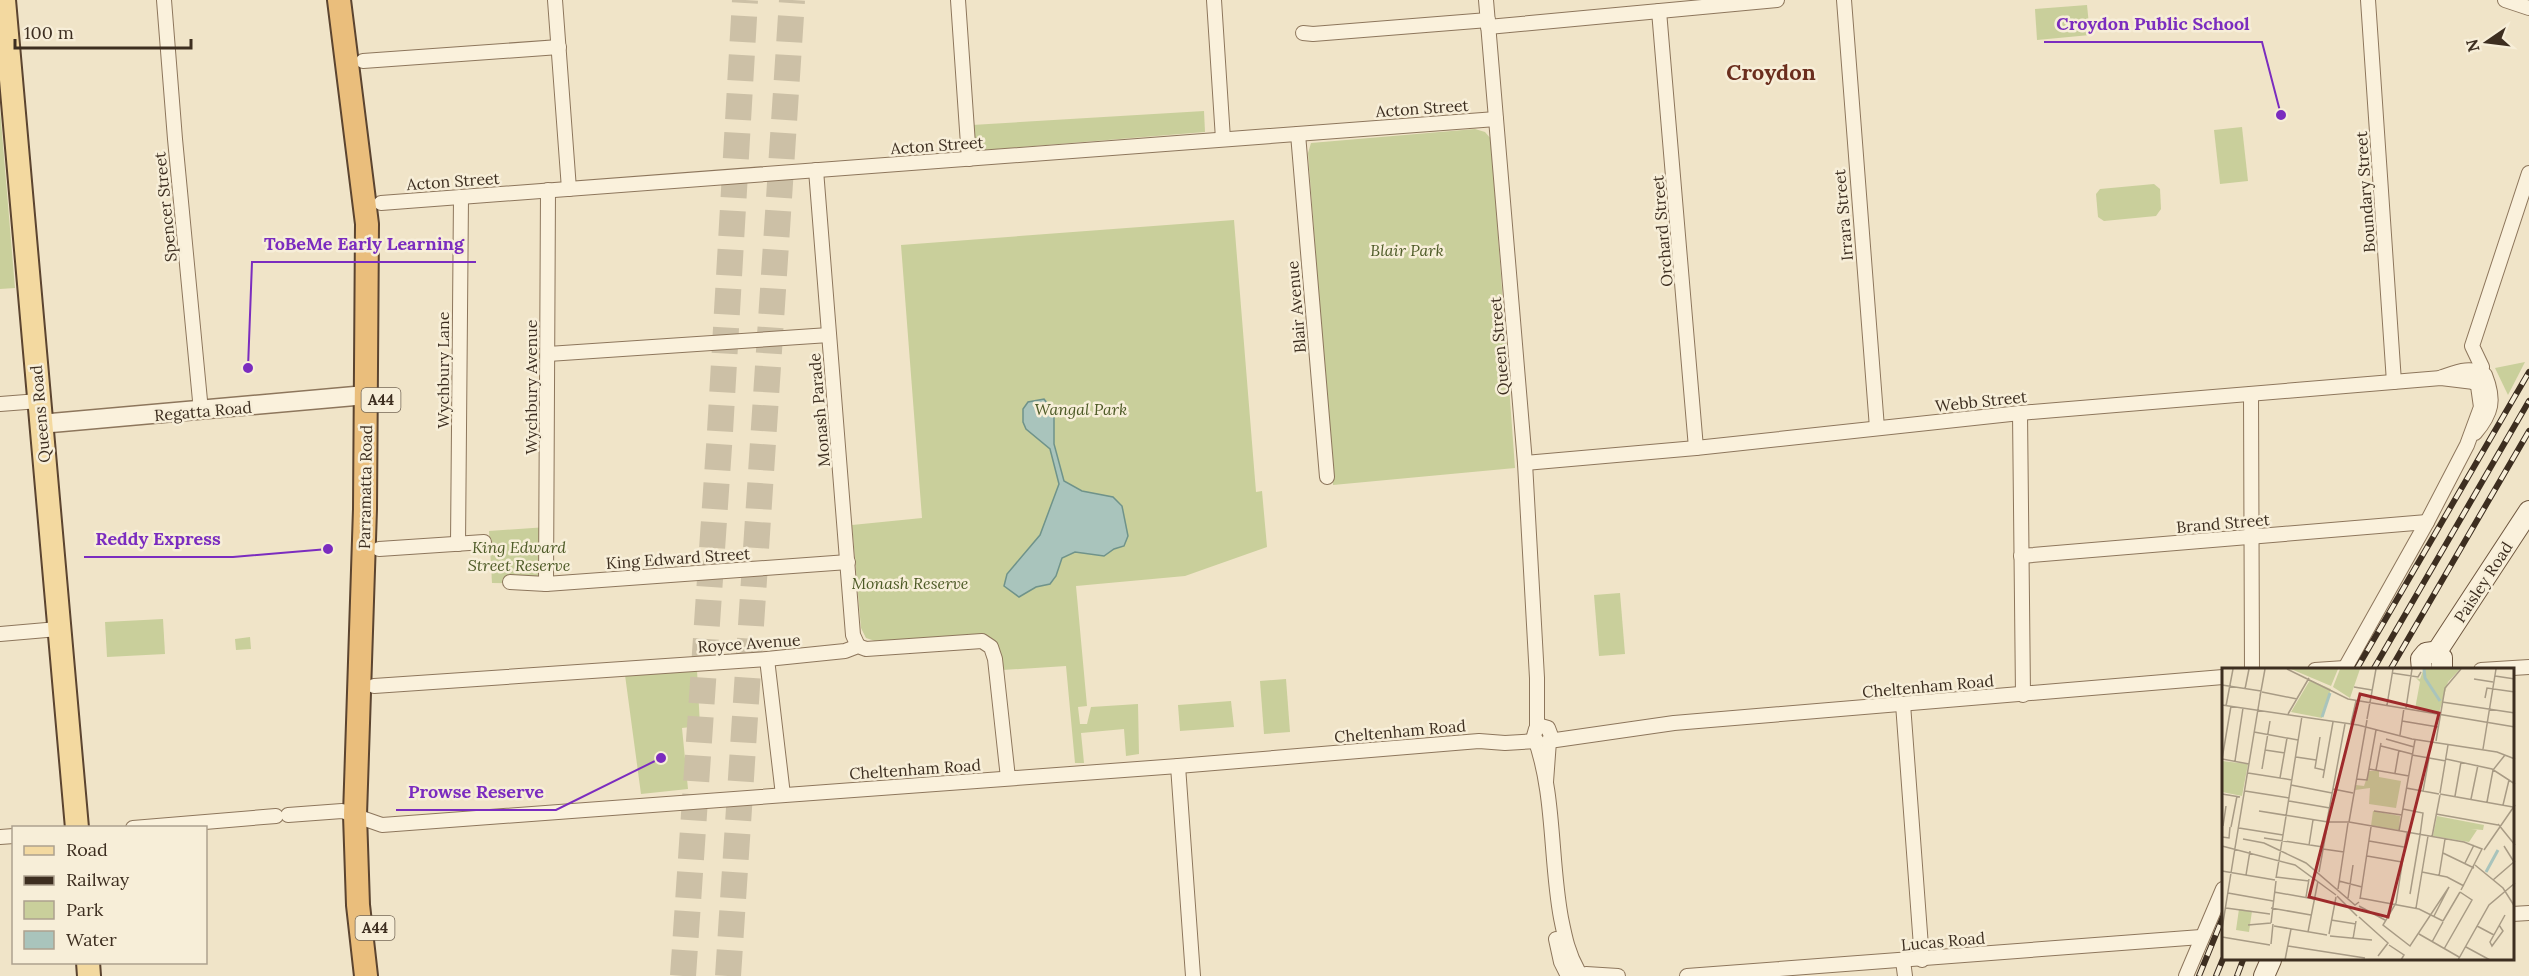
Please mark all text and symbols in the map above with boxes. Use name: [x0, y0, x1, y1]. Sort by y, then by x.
callout: Croydon Public School: [2044, 6, 2262, 42]
scale bar: [15, 12, 190, 50]
text: Croydon Public School: [2056, 12, 2250, 35]
north arrow: [2457, 12, 2517, 72]
text: 100 m: [24, 21, 74, 44]
text: N: [2461, 37, 2484, 54]
district label: Croydon: [1726, 58, 1816, 86]
street label: Acton Street: [1374, 95, 1470, 121]
street label: Boundary Street: [2351, 130, 2379, 253]
street label: Acton Street: [889, 132, 985, 158]
street label: Spencer Street: [149, 150, 181, 263]
street label: Acton Street: [405, 168, 501, 194]
street label: Irrara Street: [1829, 168, 1857, 262]
street label: Orchard Street: [1647, 174, 1677, 288]
callout: ToBeMe Early Learning: [252, 226, 476, 262]
text: ToBeMe Early Learning: [264, 232, 465, 255]
park label: Blair Park: [1370, 240, 1444, 260]
street label: Blair Avenue: [1282, 260, 1310, 354]
street label: Queen Street: [1485, 295, 1513, 396]
street label: Wychbury Lane: [433, 311, 453, 429]
street label: Wychbury Avenue: [521, 319, 541, 455]
street label: Monash Parade: [804, 352, 834, 468]
street label: Queens Road: [26, 364, 54, 464]
street label: Webb Street: [1934, 386, 2029, 416]
road number: A44: [362, 388, 400, 412]
street label: Regatta Road: [153, 397, 253, 425]
park label: Wangal Park: [1035, 399, 1127, 419]
street label: Parramatta Road: [354, 424, 376, 549]
street label: Brand Street: [2175, 509, 2271, 537]
callout: Reddy Express: [84, 521, 233, 557]
text: Reddy Express: [95, 527, 221, 550]
park label: King Edward Street Reserve: [468, 537, 571, 575]
street label: Paisley Road: [2449, 537, 2517, 626]
street label: King Edward Street: [605, 543, 752, 573]
park label: Monash Reserve: [852, 573, 969, 593]
street label: Royce Avenue: [697, 629, 801, 657]
inset map: [2222, 668, 2514, 961]
street label: Cheltenham Road: [1861, 670, 1995, 702]
street label: Cheltenham Road: [1333, 715, 1467, 747]
street label: Cheltenham Road: [849, 754, 982, 784]
callout: Prowse Reserve: [396, 774, 556, 810]
text: Prowse Reserve: [408, 780, 544, 803]
legend: [12, 826, 207, 964]
text: Road: [66, 838, 108, 861]
text: Railway: [66, 868, 130, 891]
text: Park: [66, 898, 104, 921]
road number: A44: [356, 916, 394, 940]
street label: Lucas Road: [1900, 927, 1986, 955]
text: Water: [66, 928, 117, 951]

